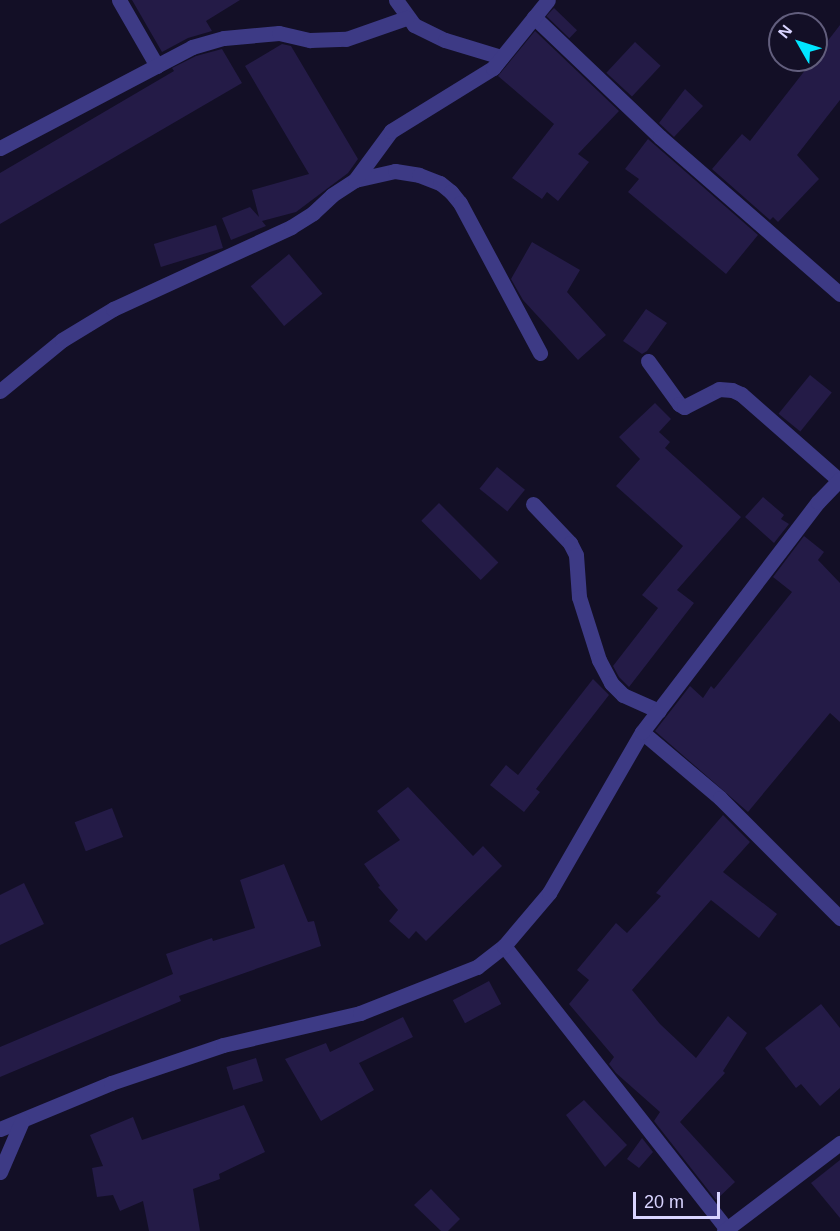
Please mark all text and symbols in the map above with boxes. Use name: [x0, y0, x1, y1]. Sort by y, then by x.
north arrow: [768, 12, 828, 72]
text: N: [775, 22, 795, 41]
scale bar: [636, 1180, 723, 1218]
text: 20 m: [644, 1192, 684, 1212]

